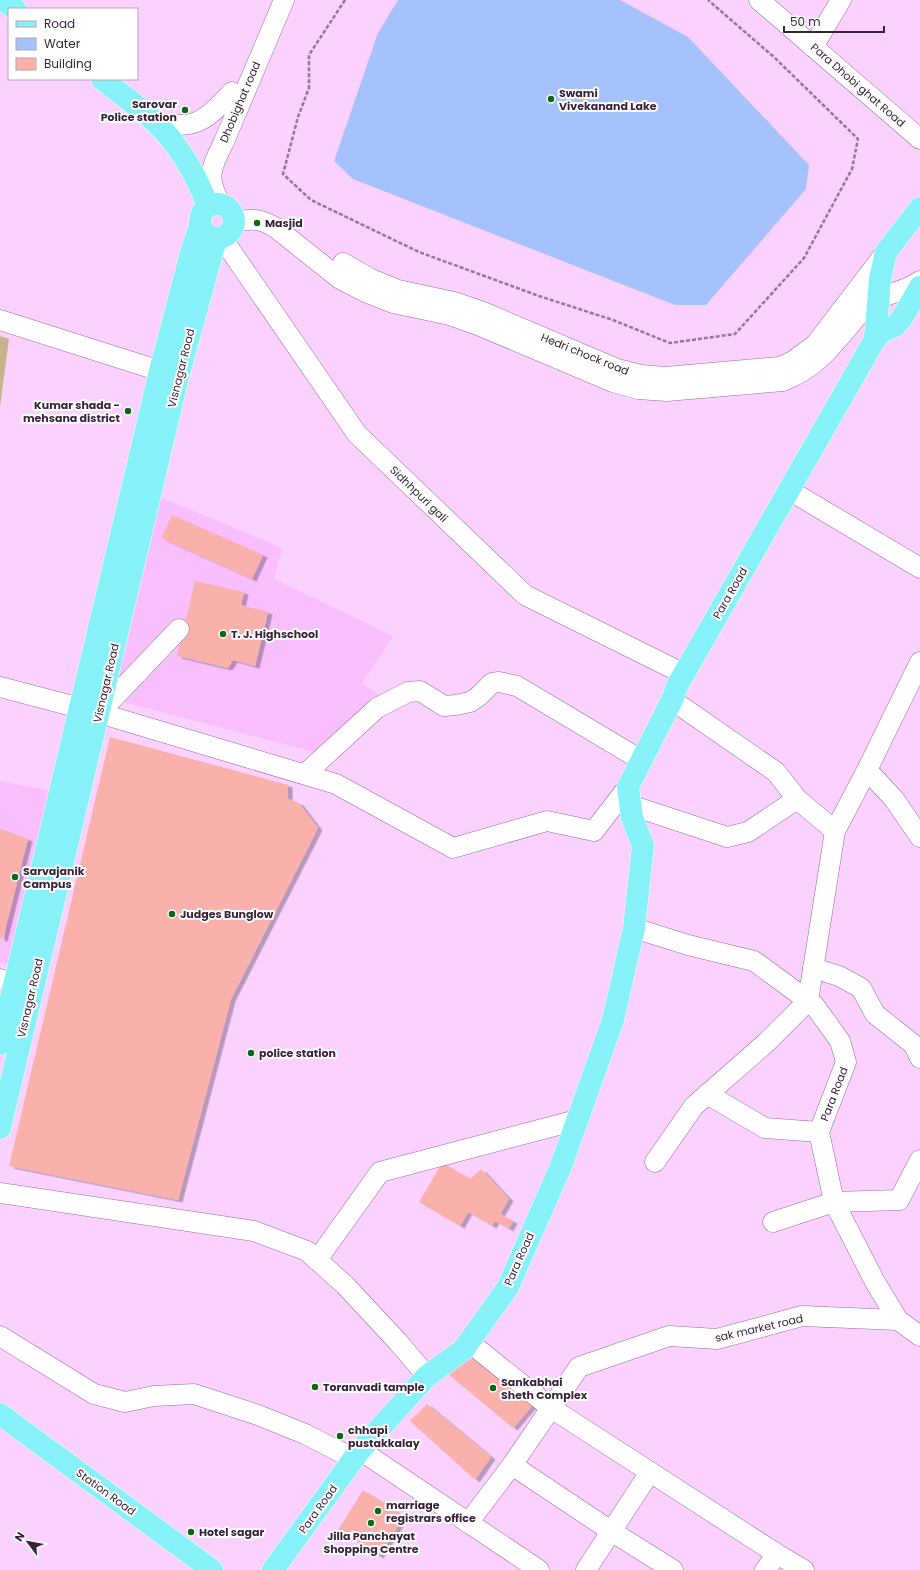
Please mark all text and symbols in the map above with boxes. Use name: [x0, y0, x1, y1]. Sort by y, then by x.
legend: [8, 8, 138, 80]
scale bar: [784, 8, 884, 34]
text: 50 m: [790, 13, 821, 30]
text: Road: [44, 15, 75, 32]
text: Water: [44, 35, 81, 52]
street label: Para Dhobi ghat Road: [807, 39, 909, 131]
text: Building: [44, 55, 92, 72]
street label: Dhobighat road: [216, 59, 264, 145]
place label: Swami Vivekanand Lake: [559, 85, 657, 114]
marker: Swami Vivekanand Lake: [546, 94, 556, 104]
place label: Sarovar Police station: [101, 96, 177, 125]
marker: Sarovar Police station: [180, 105, 190, 115]
place label: Masjid: [265, 215, 303, 231]
marker: Masjid: [252, 218, 262, 228]
street label: Visnagar Road: [163, 327, 199, 409]
street label: Hedri chock road: [539, 329, 631, 379]
place label: Kumar shada - mehsana district: [23, 397, 121, 426]
marker: Kumar shada - mehsana district: [123, 406, 133, 416]
street label: Sidhhpuri gali: [386, 462, 452, 526]
street label: Para Road: [709, 564, 751, 622]
place label: T. J. Highschool: [231, 626, 318, 642]
marker: T. J. Highschool: [218, 629, 228, 639]
street label: Visnagar Road: [89, 642, 123, 724]
place label: Sarvajanik Campus: [23, 863, 85, 892]
marker: Sarvajanik Campus: [10, 872, 20, 882]
place label: Judges Bunglow: [180, 906, 274, 922]
marker: Judges Bunglow: [167, 909, 177, 919]
street label: Visnagar Road: [13, 957, 47, 1039]
place label: police station: [259, 1045, 336, 1061]
marker: police station: [246, 1048, 256, 1058]
street label: Para Road: [816, 1065, 852, 1123]
street label: Para Road: [500, 1230, 538, 1288]
street label: sak market road: [713, 1310, 805, 1346]
place label: Sankabhai Sheth Complex: [501, 1374, 588, 1403]
place label: Toranvadi tample: [323, 1379, 425, 1395]
marker: Toranvadi tample: [310, 1382, 320, 1392]
marker: Sankabhai Sheth Complex: [488, 1383, 498, 1393]
place label: chhapi pustakkalay: [348, 1422, 420, 1451]
marker: chhapi pustakkalay: [335, 1431, 345, 1441]
street label: Station Road: [73, 1465, 139, 1519]
street label: Para Road: [295, 1481, 341, 1537]
place label: marriage registrars office: [386, 1497, 476, 1526]
marker: marriage registrars office: [373, 1506, 383, 1516]
marker: Jilla Panchayat Shopping Centre: [366, 1518, 376, 1528]
north arrow: [8, 1522, 48, 1562]
place label: Hotel sagar: [199, 1524, 264, 1540]
marker: Hotel sagar: [186, 1527, 196, 1537]
place label: Jilla Panchayat Shopping Centre: [323, 1528, 419, 1557]
text: N: [11, 1529, 28, 1544]

